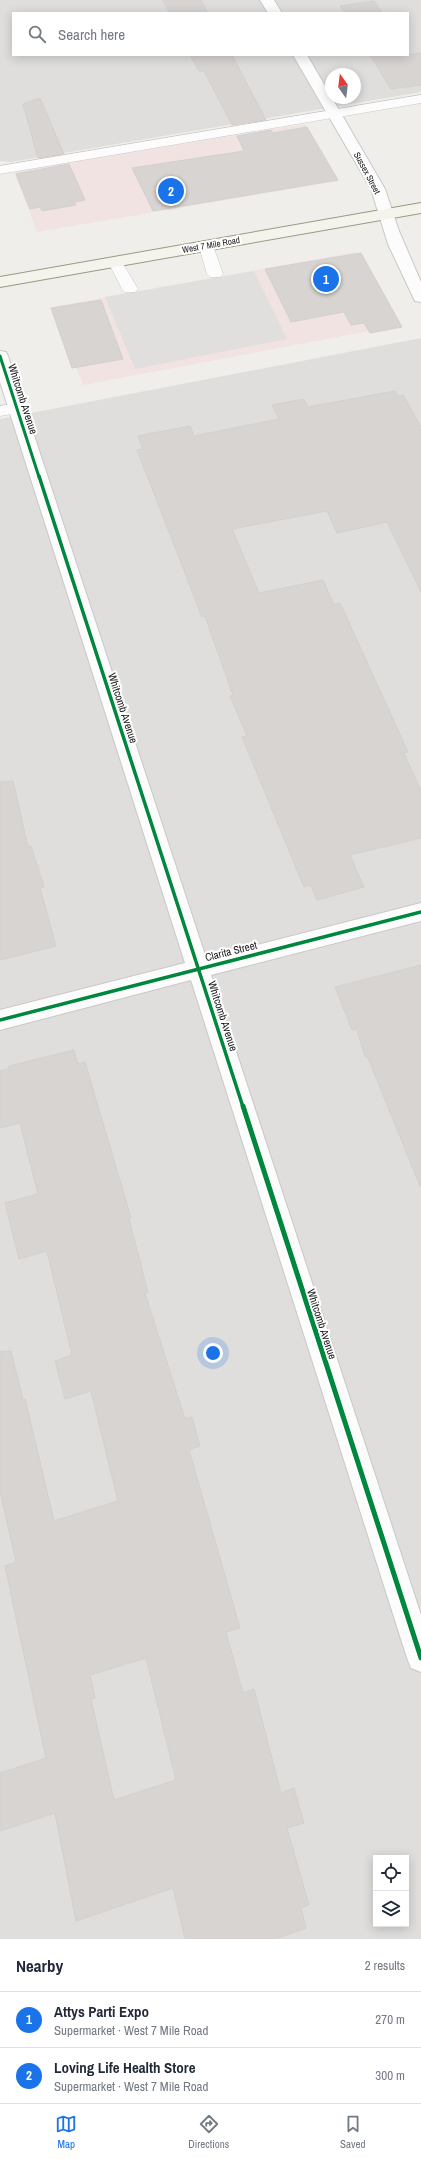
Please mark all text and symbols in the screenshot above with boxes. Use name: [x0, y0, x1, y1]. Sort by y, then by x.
search box: [12, 12, 409, 56]
icon: search: [26, 23, 48, 45]
text: Search here: [58, 24, 125, 45]
north arrow: [325, 68, 361, 104]
street label: Sussex Street: [351, 150, 383, 196]
pin: 2: [158, 176, 184, 206]
street label: West 7 Mile Road: [181, 234, 241, 256]
pin: 1: [313, 264, 339, 294]
street label: Whitcomb Avenue: [5, 362, 41, 436]
street label: Whitcomb Avenue: [105, 671, 141, 745]
street label: Clarita Street: [204, 938, 259, 964]
street label: Whitcomb Avenue: [205, 979, 241, 1053]
street label: Whitcomb Avenue: [304, 1287, 340, 1361]
your location: [203, 1343, 223, 1363]
map controls: [373, 1855, 409, 1927]
button: locate: [373, 1855, 409, 1891]
button: layers: [373, 1891, 409, 1927]
text: Nearby: [16, 1954, 63, 1977]
text: 2 results: [365, 1957, 405, 1974]
text: Attys Parti Expo: [54, 2001, 149, 2022]
text: 1: [26, 2011, 32, 2028]
text: 270 m: [375, 2011, 405, 2028]
text: Supermarket · West 7 Mile Road: [54, 2022, 208, 2039]
text: Loving Life Health Store: [54, 2057, 195, 2078]
text: 2: [26, 2067, 32, 2084]
text: 300 m: [375, 2067, 405, 2084]
text: Supermarket · West 7 Mile Road: [54, 2078, 208, 2095]
tab: Map: [55, 2113, 77, 2151]
tab: Directions: [188, 2113, 229, 2151]
tab: Saved: [340, 2113, 366, 2151]

